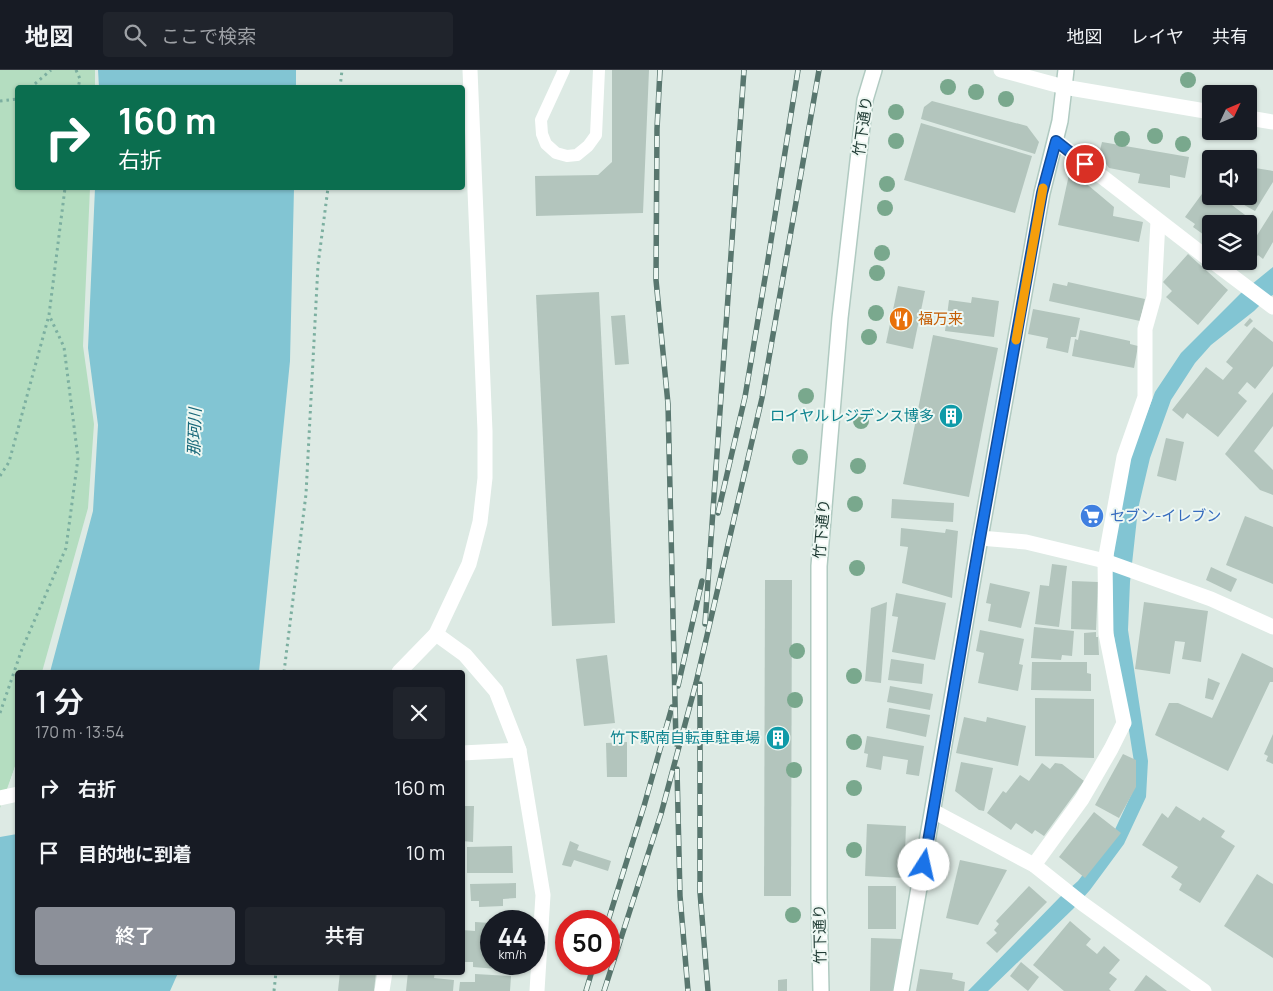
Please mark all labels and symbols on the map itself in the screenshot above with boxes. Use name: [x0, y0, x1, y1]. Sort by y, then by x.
north arrow: [1202, 85, 1258, 140]
street label: 竹下通り: [848, 95, 877, 157]
pin: [1064, 143, 1106, 185]
restaurant icon: 福万来: [888, 306, 914, 332]
place label: 福万来: [918, 308, 963, 329]
building icon: ロイヤルレジデンス博多: [938, 403, 964, 429]
place label: ロイヤルレジデンス博多: [770, 405, 934, 426]
water label: 那珂川: [182, 406, 206, 456]
street label: 竹下通り: [808, 498, 835, 560]
supermarket icon: セブン-イレブン: [1079, 503, 1105, 529]
place label: セブン-イレブン: [1110, 505, 1221, 526]
building icon: 竹下駅南自転車駐車場: [765, 725, 791, 751]
place label: 竹下駅南自転車駐車場: [610, 727, 760, 748]
position arrow: [897, 838, 949, 890]
street label: 竹下通り: [808, 904, 831, 964]
speed limit sign: 50: [555, 910, 620, 975]

